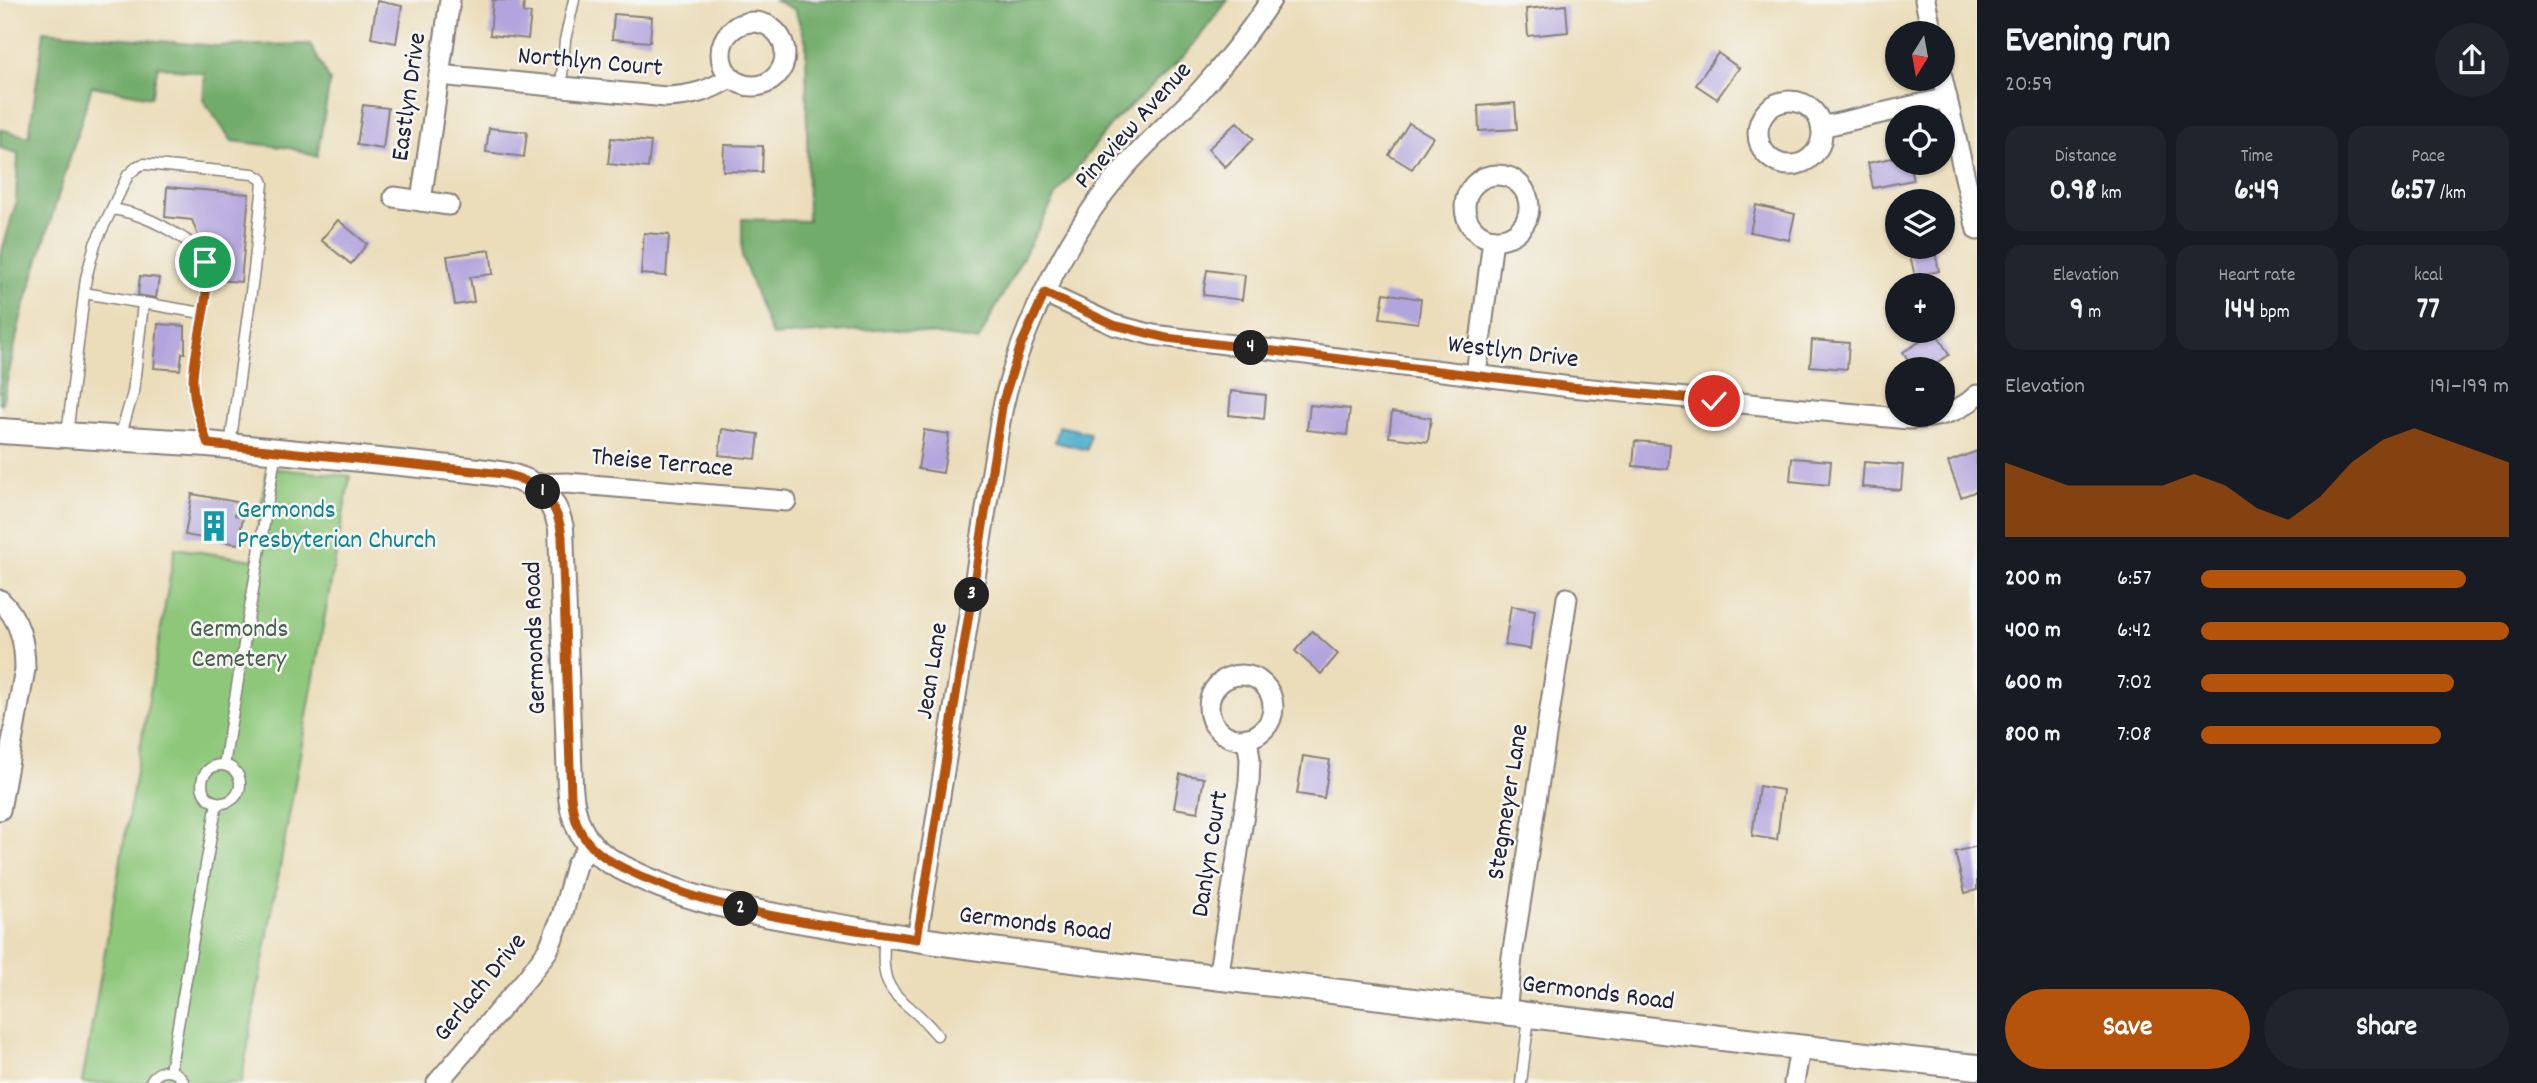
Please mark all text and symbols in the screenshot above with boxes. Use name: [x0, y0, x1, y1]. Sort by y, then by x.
text: Evening run: [2005, 15, 2170, 70]
north arrow: [1885, 21, 1955, 91]
map controls: [1885, 21, 1955, 427]
button: share: [2435, 23, 2509, 97]
street label: Eastlyn Drive: [383, 30, 437, 164]
street label: Northlyn Court: [516, 38, 664, 88]
street label: Pineview Avenue: [1066, 54, 1202, 198]
text: 20:59: [2005, 69, 2053, 102]
button: locate: [1885, 105, 1955, 175]
text: Distance: [2055, 144, 2117, 171]
text: Time: [2241, 144, 2273, 171]
text: Pace: [2412, 144, 2445, 171]
text: 0.98: [2050, 171, 2097, 214]
text: 6:49: [2234, 171, 2280, 214]
text: 6:57: [2390, 171, 2436, 214]
text: km: [2097, 181, 2122, 208]
text: /km: [2436, 181, 2466, 208]
button: layers: [1885, 189, 1955, 259]
pin: [175, 232, 235, 292]
icon: arrive: [186, 243, 224, 281]
text: Elevation: [2053, 263, 2119, 290]
text: Heart rate: [2219, 263, 2295, 290]
text: kcal: [2414, 263, 2443, 290]
button: +: [1885, 273, 1955, 343]
text: 9: [2070, 290, 2084, 333]
text: 144: [2224, 290, 2256, 333]
text: 77: [2417, 290, 2440, 333]
text: m: [2084, 300, 2101, 327]
text: bpm: [2256, 300, 2290, 327]
street label: Westlyn Drive: [1445, 327, 1581, 379]
pin: 4: [1234, 330, 1268, 366]
text: 4: [1247, 334, 1254, 361]
button: −: [1885, 357, 1955, 427]
pin: [1684, 371, 1744, 431]
text: Elevation: [2005, 371, 2085, 404]
text: 191–199 m: [2430, 371, 2509, 404]
icon: check: [1695, 382, 1733, 420]
street label: Theise Terrace: [590, 439, 734, 489]
pin: 1: [526, 475, 560, 510]
text: 1: [540, 478, 545, 505]
place label: Germonds Presbyterian Church: [237, 493, 436, 560]
building icon: Germonds Presbyterian Church: [197, 509, 231, 543]
street label: Germonds Road: [515, 561, 557, 715]
text: 200 m: [2005, 563, 2061, 596]
text: 6:57: [2117, 563, 2152, 596]
pin: 3: [954, 578, 990, 612]
text: 3: [967, 581, 976, 608]
park label: Germonds Cemetery: [190, 612, 288, 679]
text: 400 m: [2005, 615, 2061, 648]
text: 6:42: [2117, 615, 2152, 648]
street label: Jean Lane: [907, 620, 959, 722]
text: 600 m: [2005, 667, 2062, 700]
text: 7:02: [2117, 667, 2152, 700]
text: 800 m: [2005, 719, 2060, 752]
text: 7:08: [2117, 719, 2151, 752]
street label: Stegmeyer Lane: [1478, 722, 1540, 882]
street label: Danlyn Court: [1183, 788, 1239, 920]
pin: 2: [724, 892, 758, 926]
text: 2: [736, 895, 745, 922]
street label: Germonds Road: [957, 897, 1113, 953]
street label: Gerlach Drive: [425, 925, 537, 1051]
street label: Germonds Road: [1520, 966, 1676, 1022]
button: Save: [2005, 989, 2250, 1069]
button: Share: [2264, 989, 2509, 1069]

